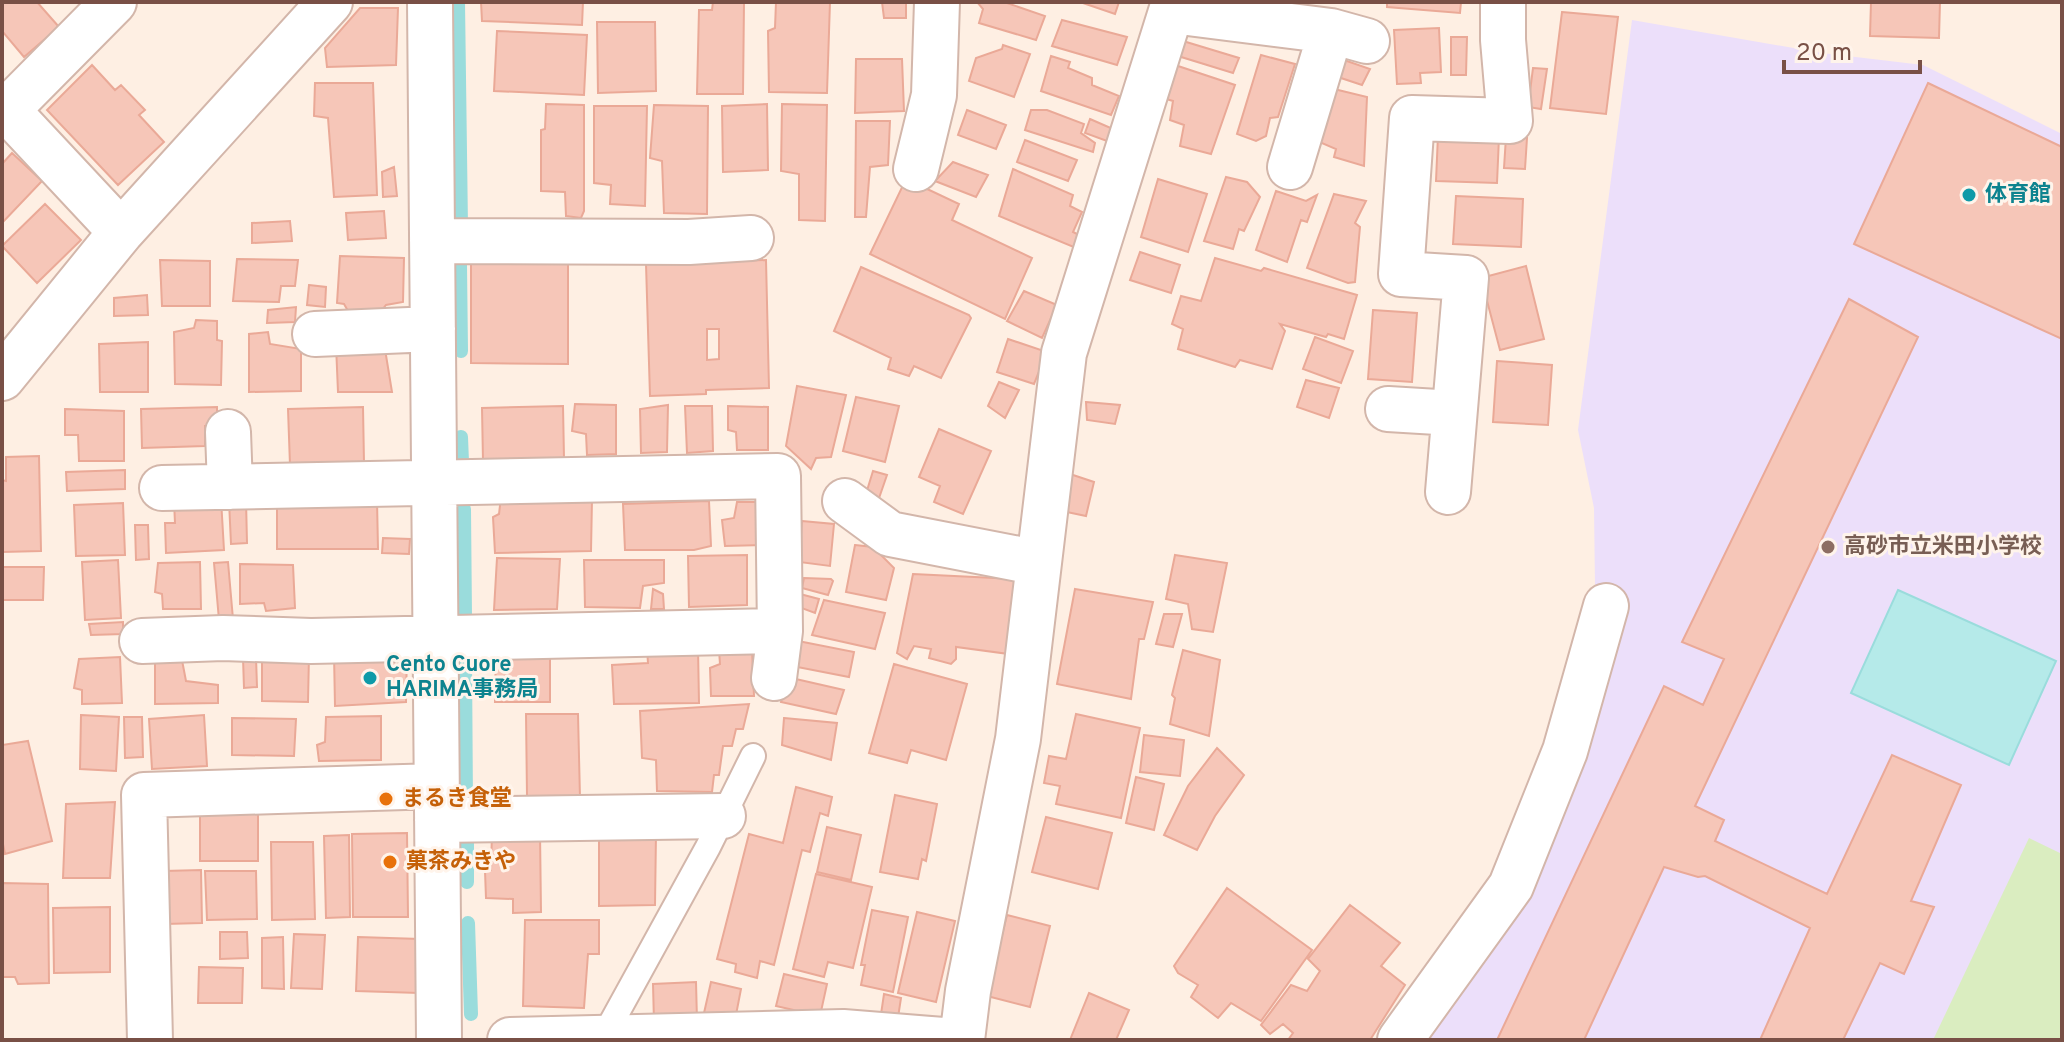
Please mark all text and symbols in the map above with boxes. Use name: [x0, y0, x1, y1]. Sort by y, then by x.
scale bar: [1784, 24, 1920, 74]
text: 20 m: [1796, 39, 1852, 69]
place label: 体育館: [1985, 182, 2051, 209]
marker: 体育館: [1960, 186, 1978, 204]
place label: 高砂市立米田小学校: [1844, 534, 2042, 561]
marker: 高砂市立米田小学校: [1819, 538, 1837, 556]
place label: Cento Cuore HARIMA事務局: [386, 652, 538, 704]
marker: Cento Cuore HARIMA事務局: [361, 669, 379, 687]
place label: まるき食堂: [402, 786, 512, 813]
marker: まるき食堂: [377, 790, 395, 808]
place label: 菓茶みきや: [406, 849, 516, 876]
marker: 菓茶みきや: [381, 853, 399, 871]

